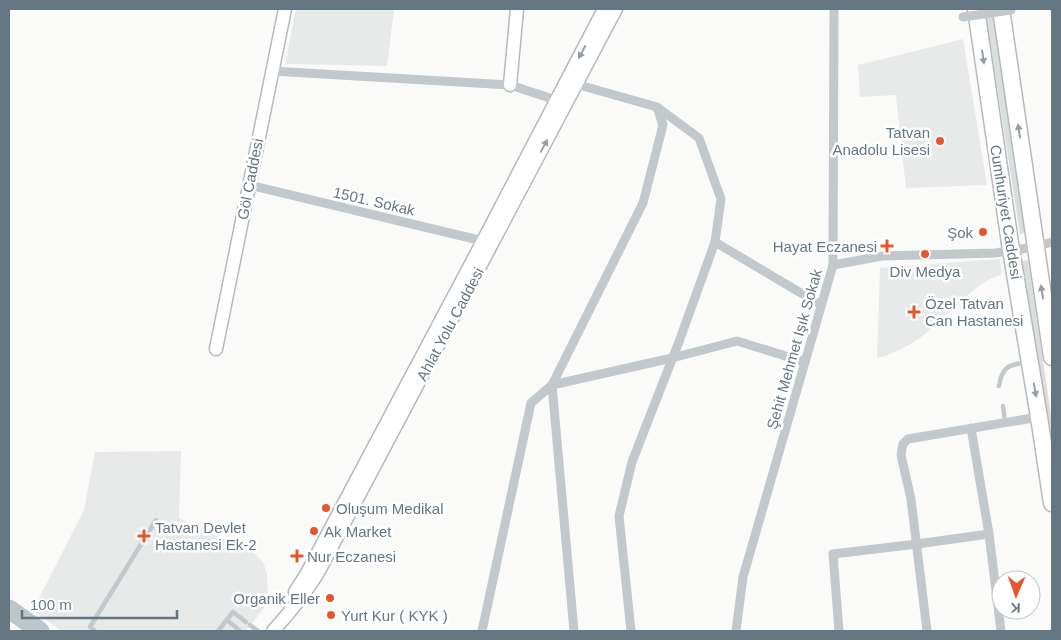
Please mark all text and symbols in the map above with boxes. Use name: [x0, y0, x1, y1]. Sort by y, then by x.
one-way arrow: [578, 45, 586, 59]
one-way arrow: [979, 49, 987, 65]
one-way arrow: [1014, 123, 1022, 139]
place label: Tatvan Anadolu Lisesi: [832, 124, 930, 158]
marker: Tatvan Anadolu Lisesi: [934, 135, 946, 147]
street label: Göl Caddesi: [234, 137, 266, 221]
one-way arrow: [540, 139, 548, 154]
street label: Cumhuriyet Caddesi: [987, 144, 1025, 280]
street label: 1501. Sokak: [331, 183, 417, 219]
place label: Şok: [947, 224, 973, 241]
marker: Şok: [977, 226, 989, 238]
place label: Hayat Eczanesi: [773, 238, 877, 255]
marker: Hayat Eczanesi: [881, 240, 893, 252]
marker: Div Medya: [919, 248, 931, 260]
place label: Div Medya: [890, 263, 961, 280]
street label: Ahlat Yolu Caddesi: [413, 264, 487, 384]
street label: Şehit Mehmet Işık Sokak: [763, 266, 825, 431]
one-way arrow: [1038, 284, 1046, 300]
place label: Özel Tatvan Can Hastanesi: [925, 295, 1023, 329]
marker: Özel Tatvan Can Hastanesi: [907, 305, 921, 319]
one-way arrow: [1031, 383, 1039, 399]
place label: Oluşum Medikal: [336, 500, 444, 517]
marker: Oluşum Medikal: [320, 502, 332, 514]
place label: Tatvan Devlet Hastanesi Ek-2: [155, 519, 257, 553]
place label: Ak Market: [324, 523, 392, 540]
marker: Ak Market: [308, 525, 320, 537]
marker: Tatvan Devlet Hastanesi Ek-2: [137, 529, 151, 543]
place label: Nur Eczanesi: [307, 548, 396, 565]
marker: Nur Eczanesi: [291, 550, 303, 562]
north arrow: [991, 570, 1041, 620]
scale bar: [22, 588, 178, 620]
place label: Organik Eller: [233, 590, 320, 607]
marker: Organik Eller: [324, 592, 336, 604]
text: 100 m: [30, 596, 72, 613]
text: K: [1010, 600, 1021, 616]
place label: Yurt Kur ( KYK ): [341, 607, 448, 624]
marker: Yurt Kur ( KYK ): [325, 609, 337, 621]

